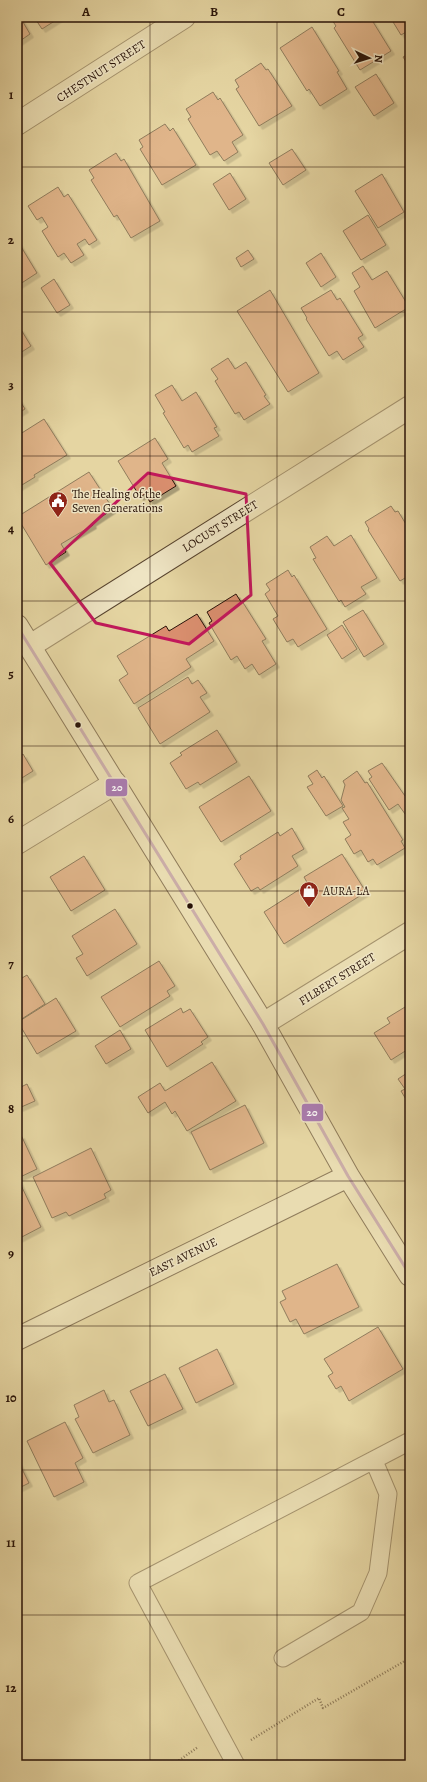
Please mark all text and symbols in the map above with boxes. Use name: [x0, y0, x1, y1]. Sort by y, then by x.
text: A: [81, 3, 91, 20]
text: B: [210, 3, 218, 20]
text: C: [337, 3, 345, 20]
street label: CHESTNUT STREET: [53, 36, 149, 106]
north arrow: [349, 38, 389, 78]
text: N: [371, 54, 386, 63]
text: 1: [9, 86, 14, 103]
text: 2: [8, 231, 15, 248]
text: 3: [8, 376, 14, 393]
place label: The Healing of the Seven Generations: [72, 486, 163, 516]
public building icon: The Healing of the Seven Generations: [47, 490, 69, 518]
street label: LOCUST STREET: [179, 496, 261, 556]
text: 4: [8, 520, 14, 537]
text: 5: [8, 665, 14, 682]
unlabelled marker: [73, 720, 83, 730]
line badge: 20: [105, 778, 128, 797]
text: 20: [112, 780, 123, 795]
text: 6: [8, 810, 14, 827]
shop icon: AURA-LA: [298, 880, 320, 908]
place label: AURA-LA: [322, 883, 370, 899]
unlabelled marker: [185, 901, 195, 911]
street label: FILBERT STREET: [296, 949, 379, 1009]
text: 7: [8, 955, 14, 972]
text: 8: [8, 1100, 14, 1117]
line badge: 20: [301, 1103, 324, 1122]
text: 20: [307, 1105, 318, 1120]
street label: EAST AVENUE: [146, 1234, 220, 1280]
text: 9: [8, 1245, 14, 1262]
text: 10: [5, 1389, 17, 1406]
text: 11: [6, 1534, 16, 1551]
text: 12: [6, 1679, 17, 1696]

